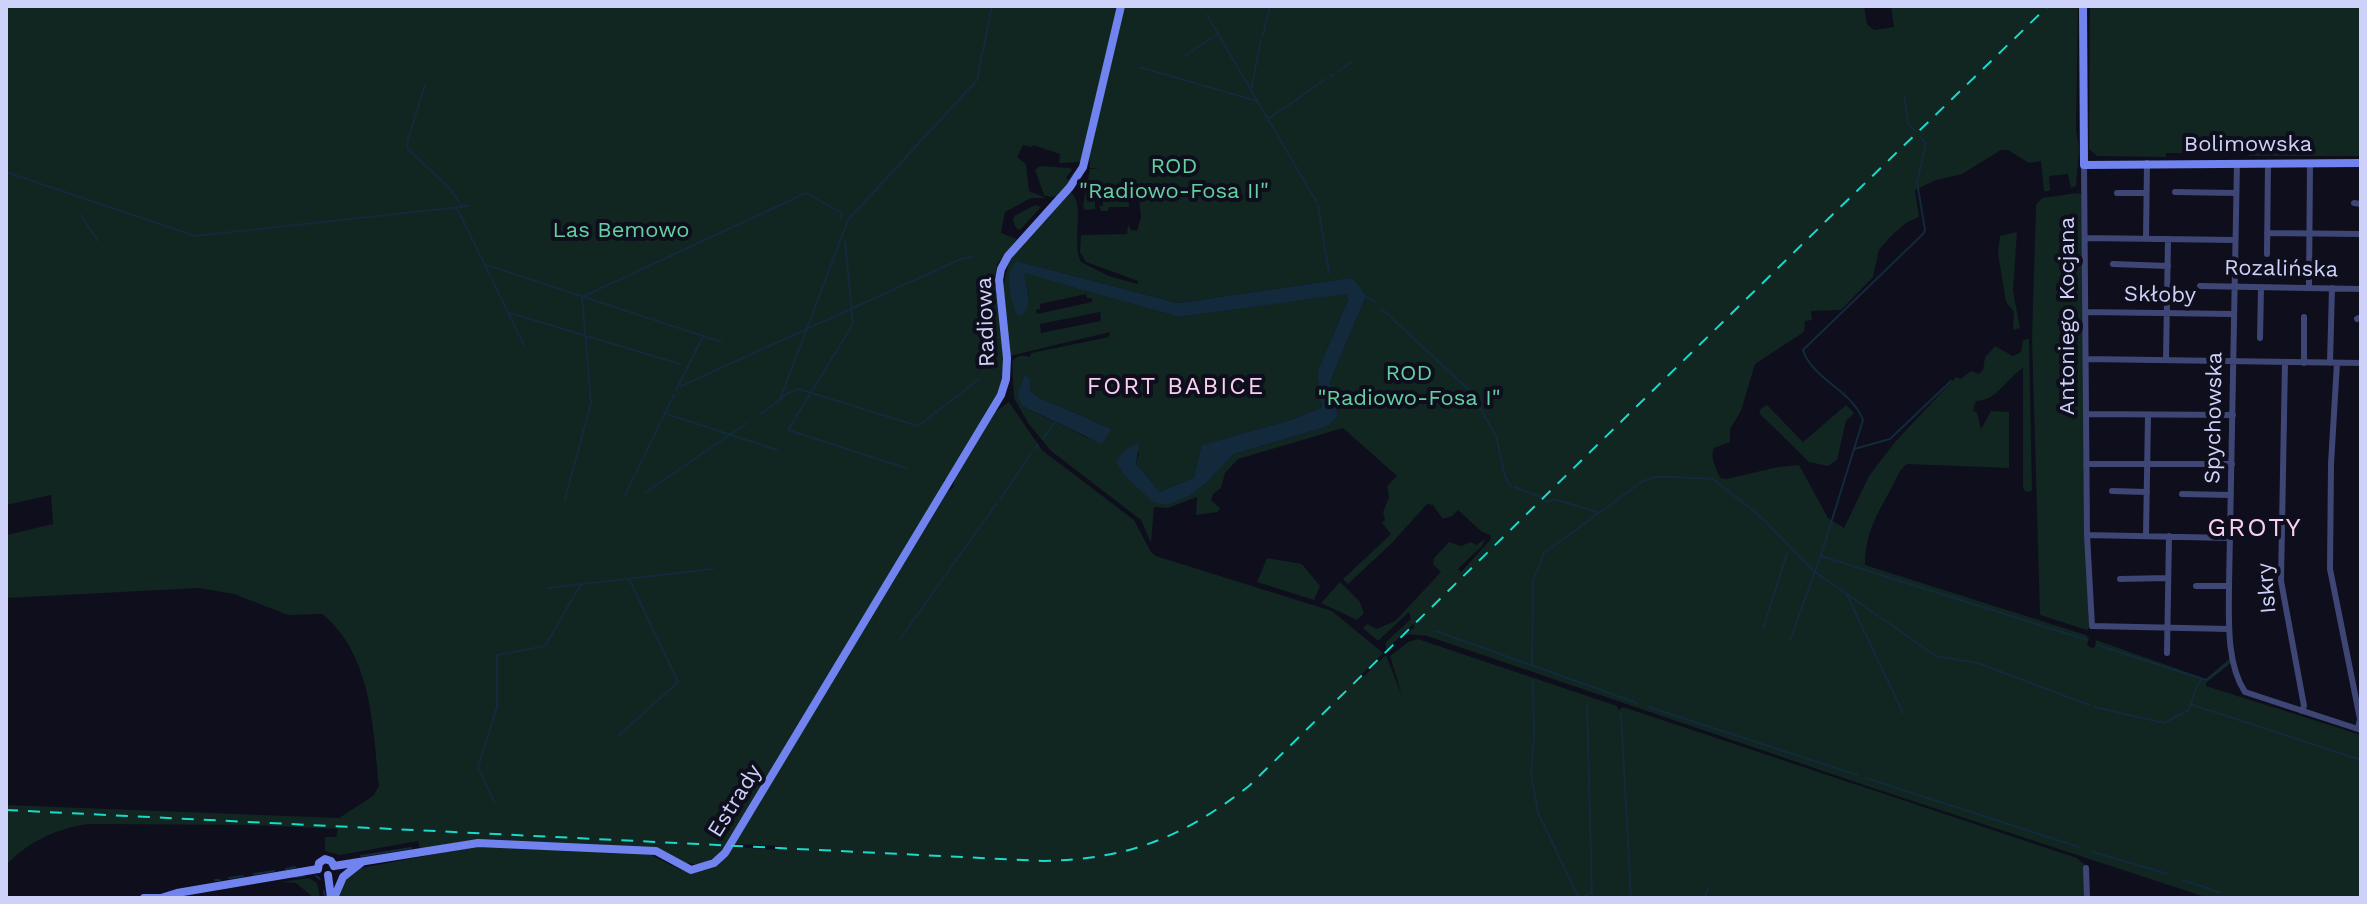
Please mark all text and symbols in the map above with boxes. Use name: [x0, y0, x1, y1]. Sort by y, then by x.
street label: Bolimowska: [2184, 132, 2312, 158]
park label: ROD "Radiowo-Fosa II": [1079, 154, 1269, 206]
street label: Antoniego Kocjana: [2055, 217, 2081, 415]
park label: Las Bemowo: [553, 218, 689, 244]
street label: Rozalińska: [2224, 255, 2338, 283]
street label: Radiowa: [971, 276, 1001, 368]
street label: Skłoby: [2124, 281, 2196, 309]
street label: Spychowska: [2200, 352, 2228, 484]
park label: ROD "Radiowo-Fosa I": [1317, 361, 1501, 412]
district label: FORT BABICE: [1087, 373, 1265, 401]
district label: GROTY: [2207, 512, 2303, 544]
street label: Iskry: [2252, 562, 2282, 614]
street label: Estrady: [702, 760, 768, 842]

